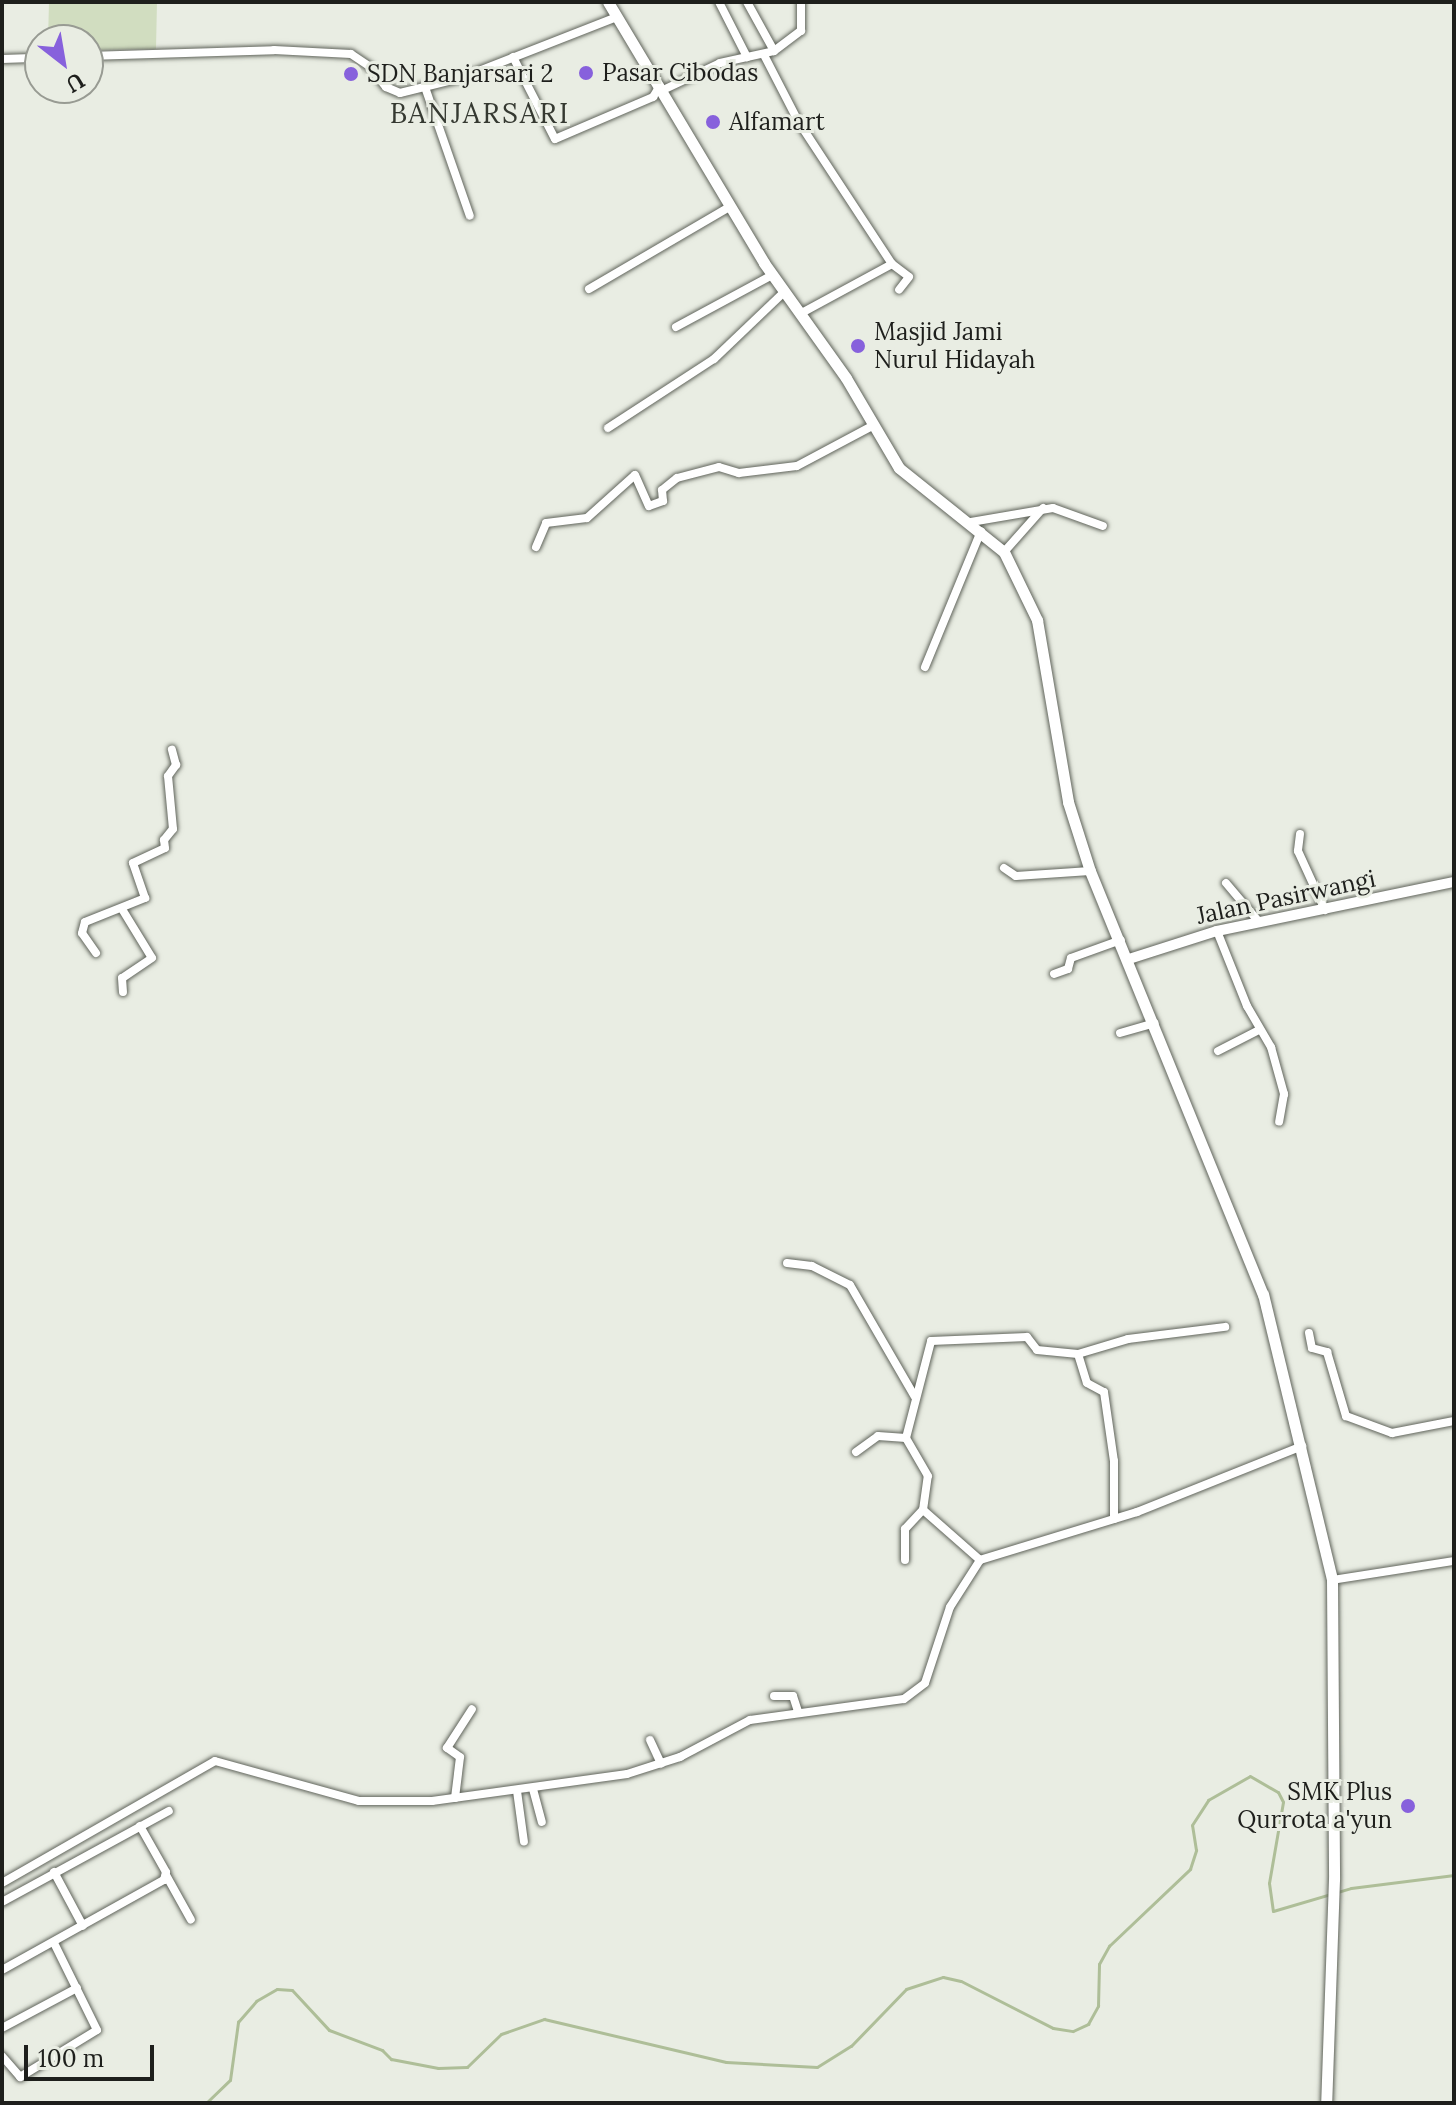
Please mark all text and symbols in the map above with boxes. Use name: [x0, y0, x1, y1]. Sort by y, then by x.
north arrow: [24, 24, 104, 104]
place label: Pasar Cibodas: [602, 59, 758, 87]
place label: SDN Banjarsari 2: [367, 60, 553, 88]
marker: Pasar Cibodas: [577, 64, 595, 82]
marker: SDN Banjarsari 2: [342, 65, 360, 83]
text: U: [61, 67, 90, 99]
district label: BANJARSARI: [390, 96, 570, 130]
place label: Alfamart: [729, 108, 825, 136]
marker: Alfamart: [704, 113, 722, 131]
place label: Masjid Jami Nurul Hidayah: [874, 318, 1035, 374]
marker: Masjid Jami Nurul Hidayah: [849, 337, 867, 355]
street label: Jalan Pasirwangi: [1194, 864, 1378, 930]
place label: SMK Plus Qurrota a'yun: [1237, 1778, 1392, 1834]
marker: SMK Plus Qurrota a'yun: [1399, 1797, 1417, 1815]
scale bar: [28, 2029, 158, 2079]
text: 100 m: [38, 2043, 104, 2074]

